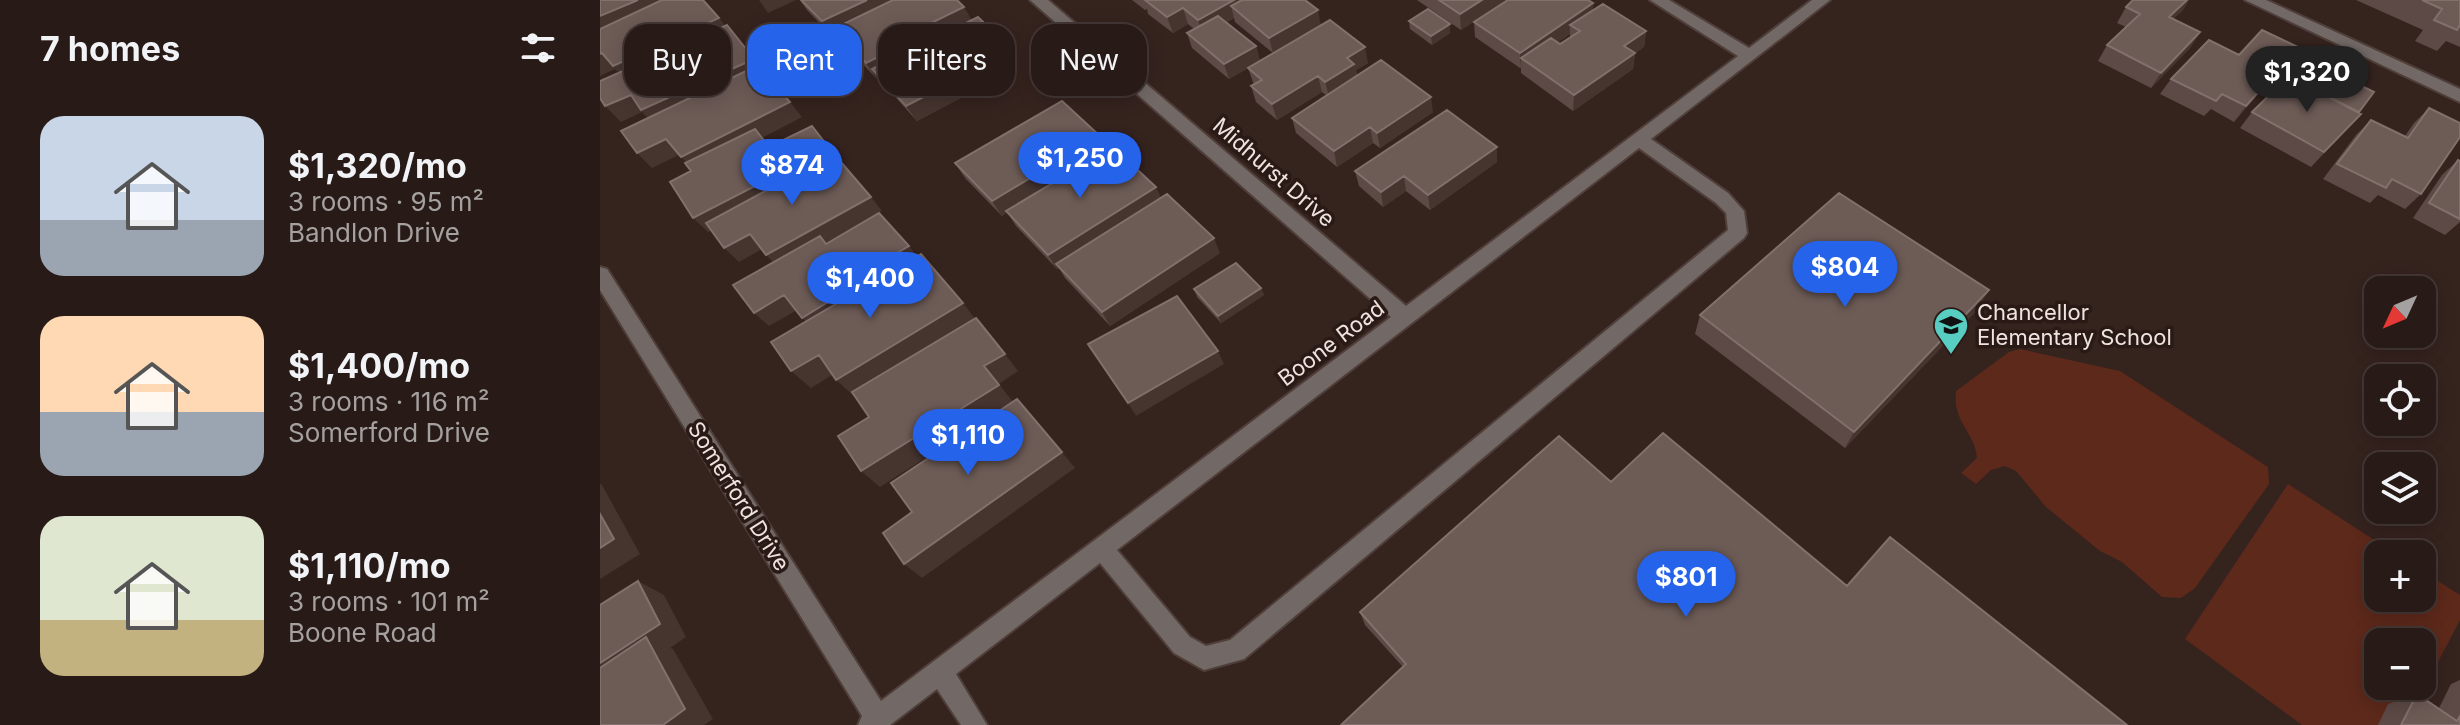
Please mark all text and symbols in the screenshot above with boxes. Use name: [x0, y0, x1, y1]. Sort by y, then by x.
chip: Buy: [624, 24, 731, 96]
chip: Rent: [747, 24, 862, 96]
chip: Filters: [878, 24, 1015, 96]
chip: New: [1031, 24, 1147, 96]
icon: filters: [516, 26, 560, 70]
text: 7 homes: [40, 28, 180, 69]
pin: $1,320: [2242, 46, 2372, 114]
text: $1,320: [2263, 56, 2351, 87]
street label: Midhurst Drive: [1208, 112, 1340, 232]
pin: $1,250: [1015, 132, 1145, 200]
pin: $874: [745, 139, 839, 207]
text: $1,250: [1036, 142, 1124, 173]
text: $1,320/mo: [288, 145, 467, 186]
icon: home: [104, 148, 200, 244]
text: $874: [759, 149, 825, 180]
text: 3 rooms · 95 m²: [288, 186, 484, 217]
text: Bandlon Drive: [288, 217, 460, 248]
pin: $804: [1798, 241, 1892, 309]
text: $804: [1810, 251, 1880, 282]
pin: $1,400: [805, 252, 935, 320]
text: $1,400: [825, 262, 915, 293]
north arrow: [2364, 276, 2436, 348]
map controls: [2364, 276, 2436, 700]
street label: Boone Road: [1273, 295, 1389, 391]
place label: Chancellor Elementary School: [1977, 299, 2172, 350]
school or university icon: Chancellor Elementary School: [1932, 306, 1970, 356]
text: $1,400/mo: [288, 345, 470, 386]
icon: home: [104, 348, 200, 444]
button: locate: [2364, 364, 2436, 436]
text: 3 rooms · 116 m²: [288, 386, 489, 417]
pin: $1,110: [903, 409, 1033, 477]
text: Somerford Drive: [288, 417, 490, 448]
street label: Somerford Drive: [683, 417, 795, 575]
text: $1,110: [931, 419, 1005, 450]
button: layers: [2364, 452, 2436, 524]
button: +: [2364, 540, 2436, 612]
text: $1,110/mo: [288, 545, 451, 586]
icon: home: [104, 548, 200, 644]
pin: $801: [1639, 551, 1733, 619]
text: $801: [1655, 561, 1717, 592]
text: 3 rooms · 101 m²: [288, 586, 490, 617]
text: Boone Road: [288, 617, 437, 648]
button: −: [2364, 628, 2436, 700]

